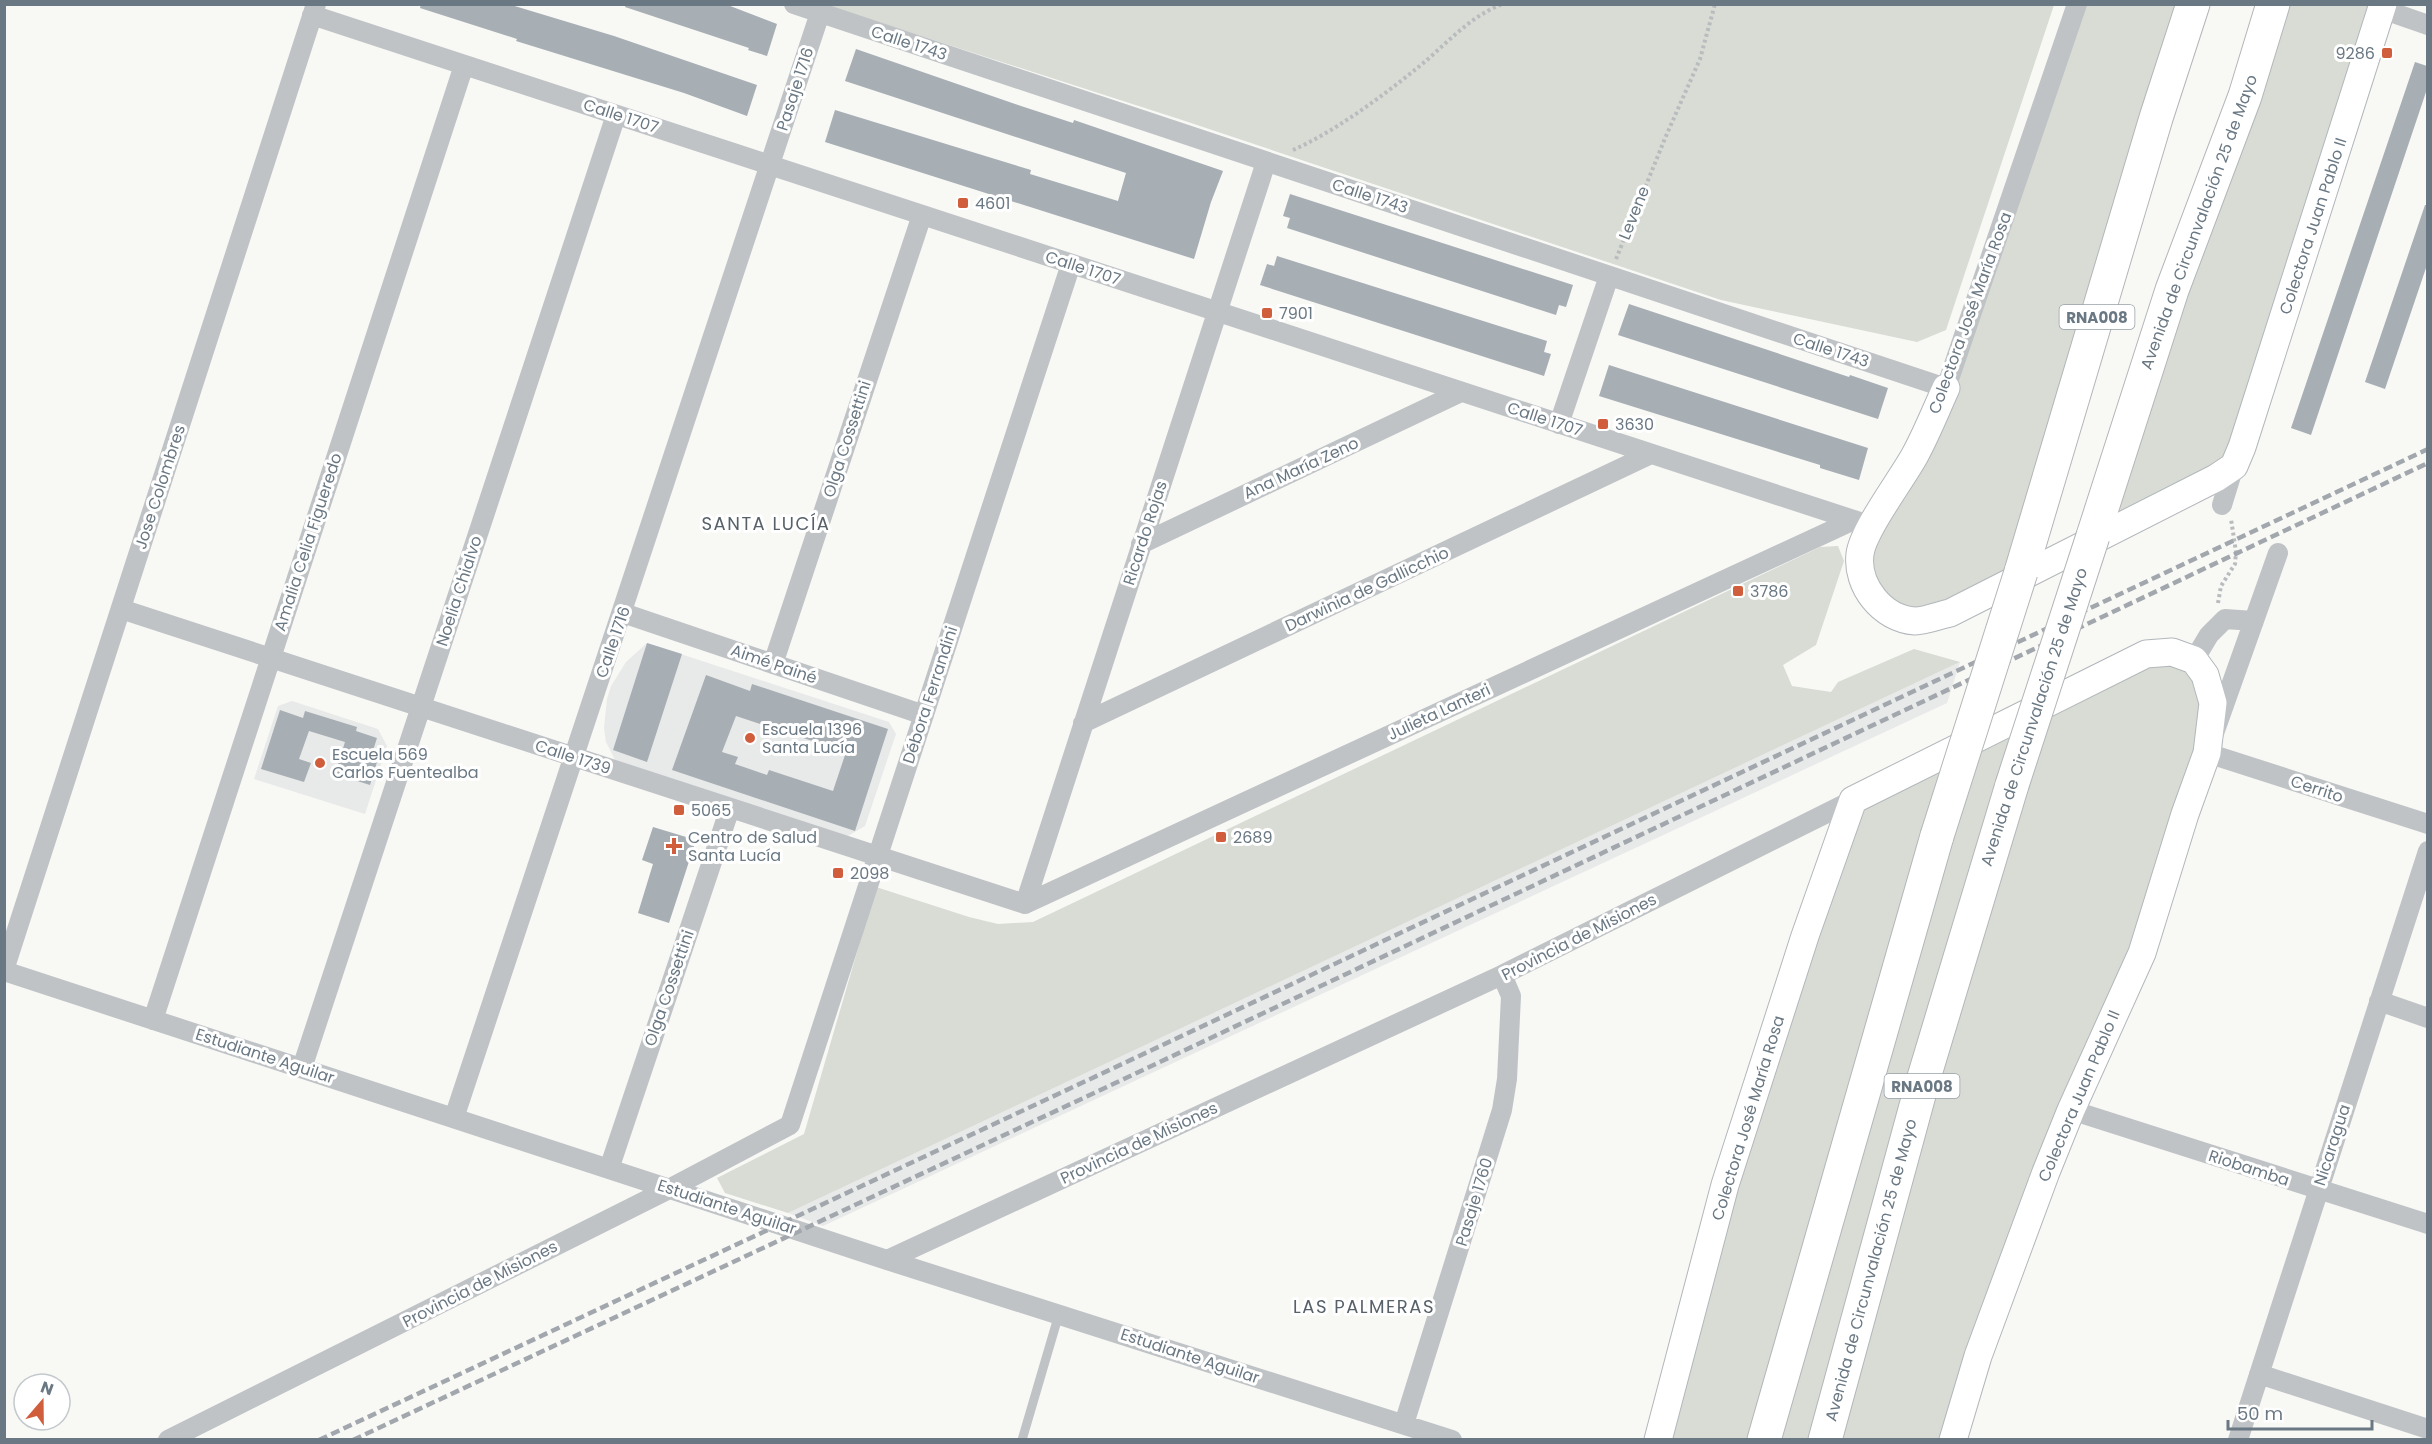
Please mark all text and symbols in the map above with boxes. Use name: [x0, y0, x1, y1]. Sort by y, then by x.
street label: Calle 1743: [868, 20, 950, 66]
place label: 9286: [2335, 42, 2375, 65]
street label: Pasaje 1716: [771, 44, 819, 134]
marker: 9286: [2380, 46, 2394, 60]
street label: Avenida de Circunvalación 25 de Mayo: [2135, 71, 2263, 373]
street label: Calle 1707: [580, 93, 662, 139]
street label: Colectora Juan Pablo II: [2274, 135, 2352, 317]
street label: Calle 1743: [1329, 173, 1411, 219]
street label: Levene: [1613, 183, 1655, 243]
place label: 4601: [975, 192, 1010, 215]
marker: 4601: [956, 196, 970, 210]
street label: Colectora José María Rosa: [1923, 209, 2017, 417]
street label: Calle 1707: [1042, 245, 1124, 291]
place label: 7901: [1279, 302, 1313, 325]
road number: RNA008: [2060, 305, 2134, 329]
marker: 7901: [1260, 306, 1274, 320]
street label: Calle 1743: [1790, 327, 1872, 373]
street label: Olga Cossettini: [817, 378, 877, 500]
street label: Calle 1707: [1504, 396, 1586, 442]
place label: 3630: [1615, 413, 1654, 436]
marker: 3630: [1596, 417, 1610, 431]
street label: Jose Colombres: [129, 422, 191, 552]
street label: Ana María Zeno: [1240, 431, 1362, 505]
street label: Amalia Celia Figueredo: [268, 450, 348, 634]
street label: Ricardo Rojas: [1117, 478, 1173, 588]
district label: SANTA LUCÍA: [702, 511, 830, 536]
street label: Noelia Chialvo: [430, 533, 488, 649]
street label: Darwinia de Gallicchio: [1281, 541, 1453, 637]
street label: Avenida de Circunvalación 25 de Mayo: [1975, 565, 2093, 869]
place label: 3786: [1750, 580, 1788, 603]
marker: 3786: [1731, 584, 1745, 598]
street label: Calle 1716: [590, 603, 636, 681]
street label: Débora Ferrandini: [897, 623, 963, 767]
street label: Aimé Painé: [728, 639, 820, 689]
street label: Julieta Lanteri: [1384, 678, 1494, 746]
place label: Escuela 1396 Santa Lucía: [762, 718, 862, 759]
marker: Escuela 1396 Santa Lucía: [743, 731, 757, 745]
street label: Calle 1739: [532, 734, 614, 780]
place label: Escuela 569 Carlos Fuentealba: [332, 743, 479, 784]
marker: Escuela 569 Carlos Fuentealba: [313, 756, 327, 770]
street label: Cerrito: [2288, 770, 2346, 808]
place label: 5065: [691, 799, 731, 822]
marker: 5065: [672, 803, 686, 817]
place label: Centro de Salud Santa Lucía: [688, 826, 817, 867]
place label: 2689: [1233, 826, 1273, 849]
marker: 2689: [1214, 830, 1228, 844]
marker: Centro de Salud Santa Lucía: [665, 837, 683, 855]
place label: 2098: [850, 862, 889, 885]
marker: 2098: [831, 866, 845, 880]
street label: Provincia de Misiones: [1498, 888, 1660, 986]
street label: Olga Cossettini: [638, 927, 700, 1049]
street label: Colectora Juan Pablo II: [2032, 1007, 2126, 1185]
street label: Colectora José María Rosa: [1706, 1013, 1790, 1223]
street label: Estudiante Aguilar: [193, 1023, 338, 1089]
road number: RNA008: [1884, 1074, 1960, 1098]
street label: Provincia de Misiones: [1057, 1096, 1221, 1190]
street label: Nicaragua: [2308, 1101, 2356, 1189]
street label: Avenida de Circunvalación 25 de Mayo: [1819, 1116, 1923, 1424]
street label: Riobamba: [2206, 1144, 2292, 1192]
street label: Pasaje 1760: [1450, 1155, 1498, 1249]
street label: Estudiante Aguilar: [655, 1174, 800, 1240]
street label: Provincia de Misiones: [399, 1235, 561, 1333]
district label: LAS PALMERAS: [1293, 1294, 1435, 1319]
street label: Estudiante Aguilar: [1118, 1323, 1263, 1389]
north arrow: [12, 1372, 72, 1432]
text: N: [37, 1376, 57, 1401]
scale bar: [2228, 1393, 2372, 1431]
text: 50 m: [2237, 1401, 2283, 1426]

